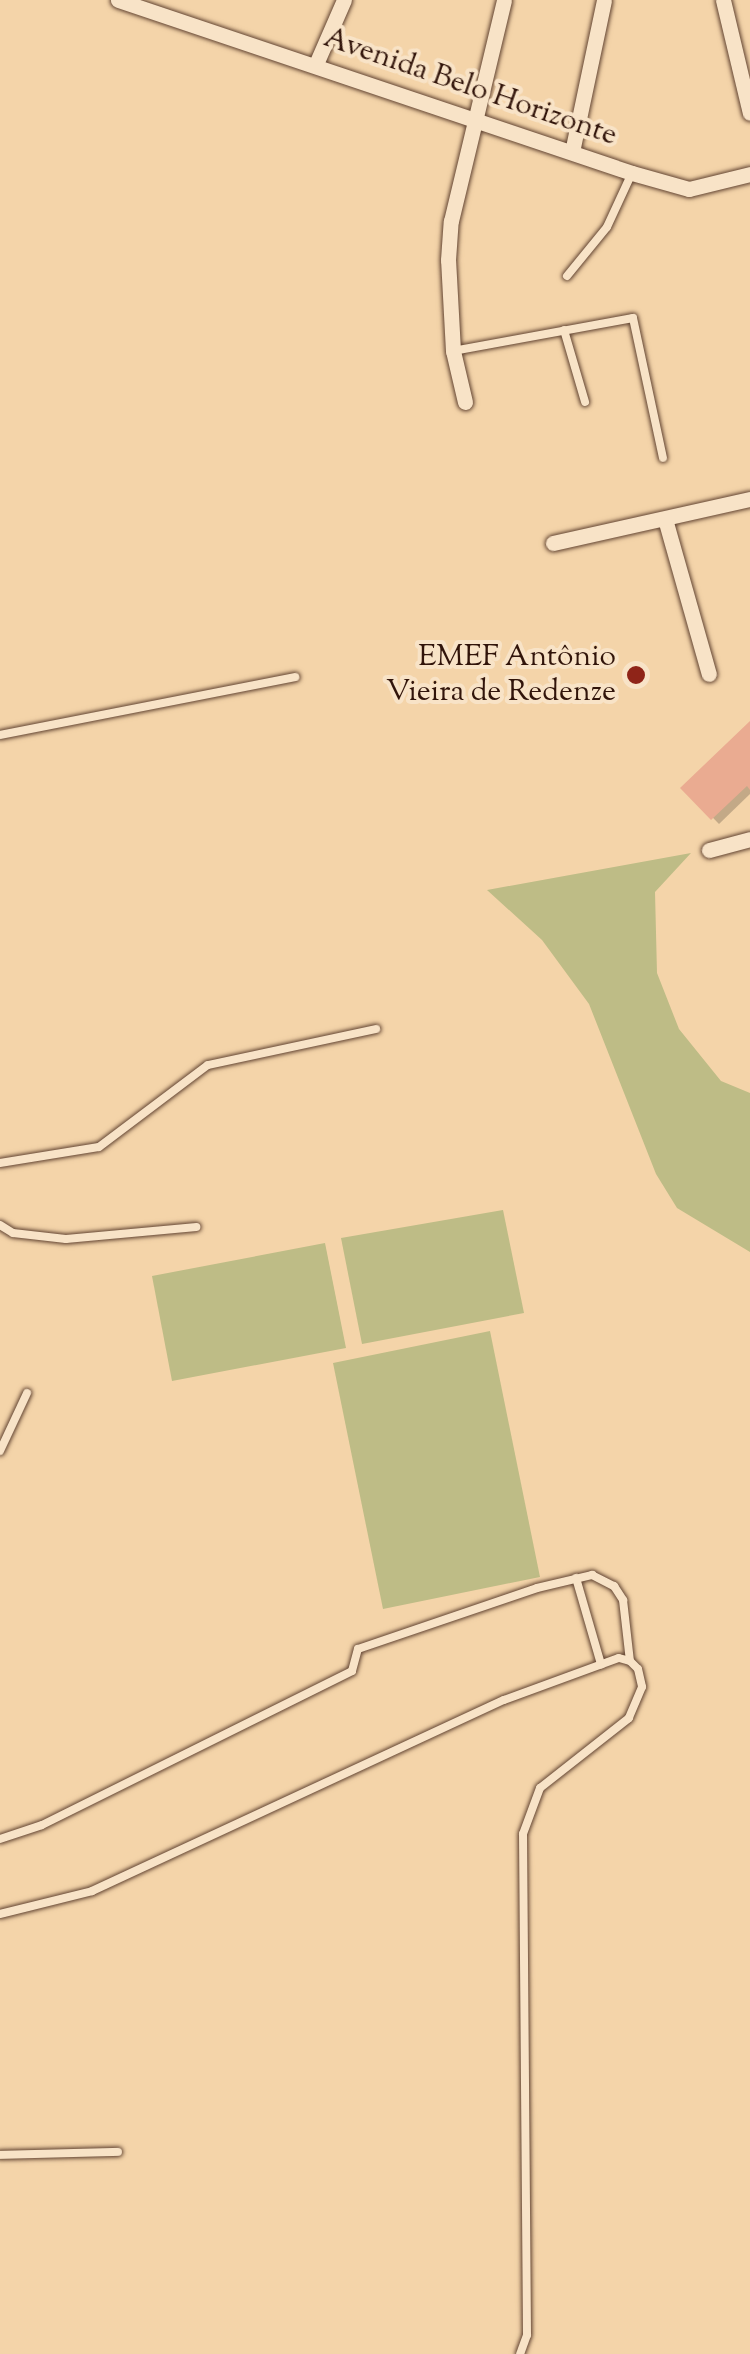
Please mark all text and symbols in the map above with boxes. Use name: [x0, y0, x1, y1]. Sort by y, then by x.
street label: Avenida Belo Horizonte: [319, 21, 621, 155]
place label: EMEF Antônio Vieira de Redenze: [386, 640, 616, 710]
marker: EMEF Antônio Vieira de Redenze: [625, 664, 647, 686]

